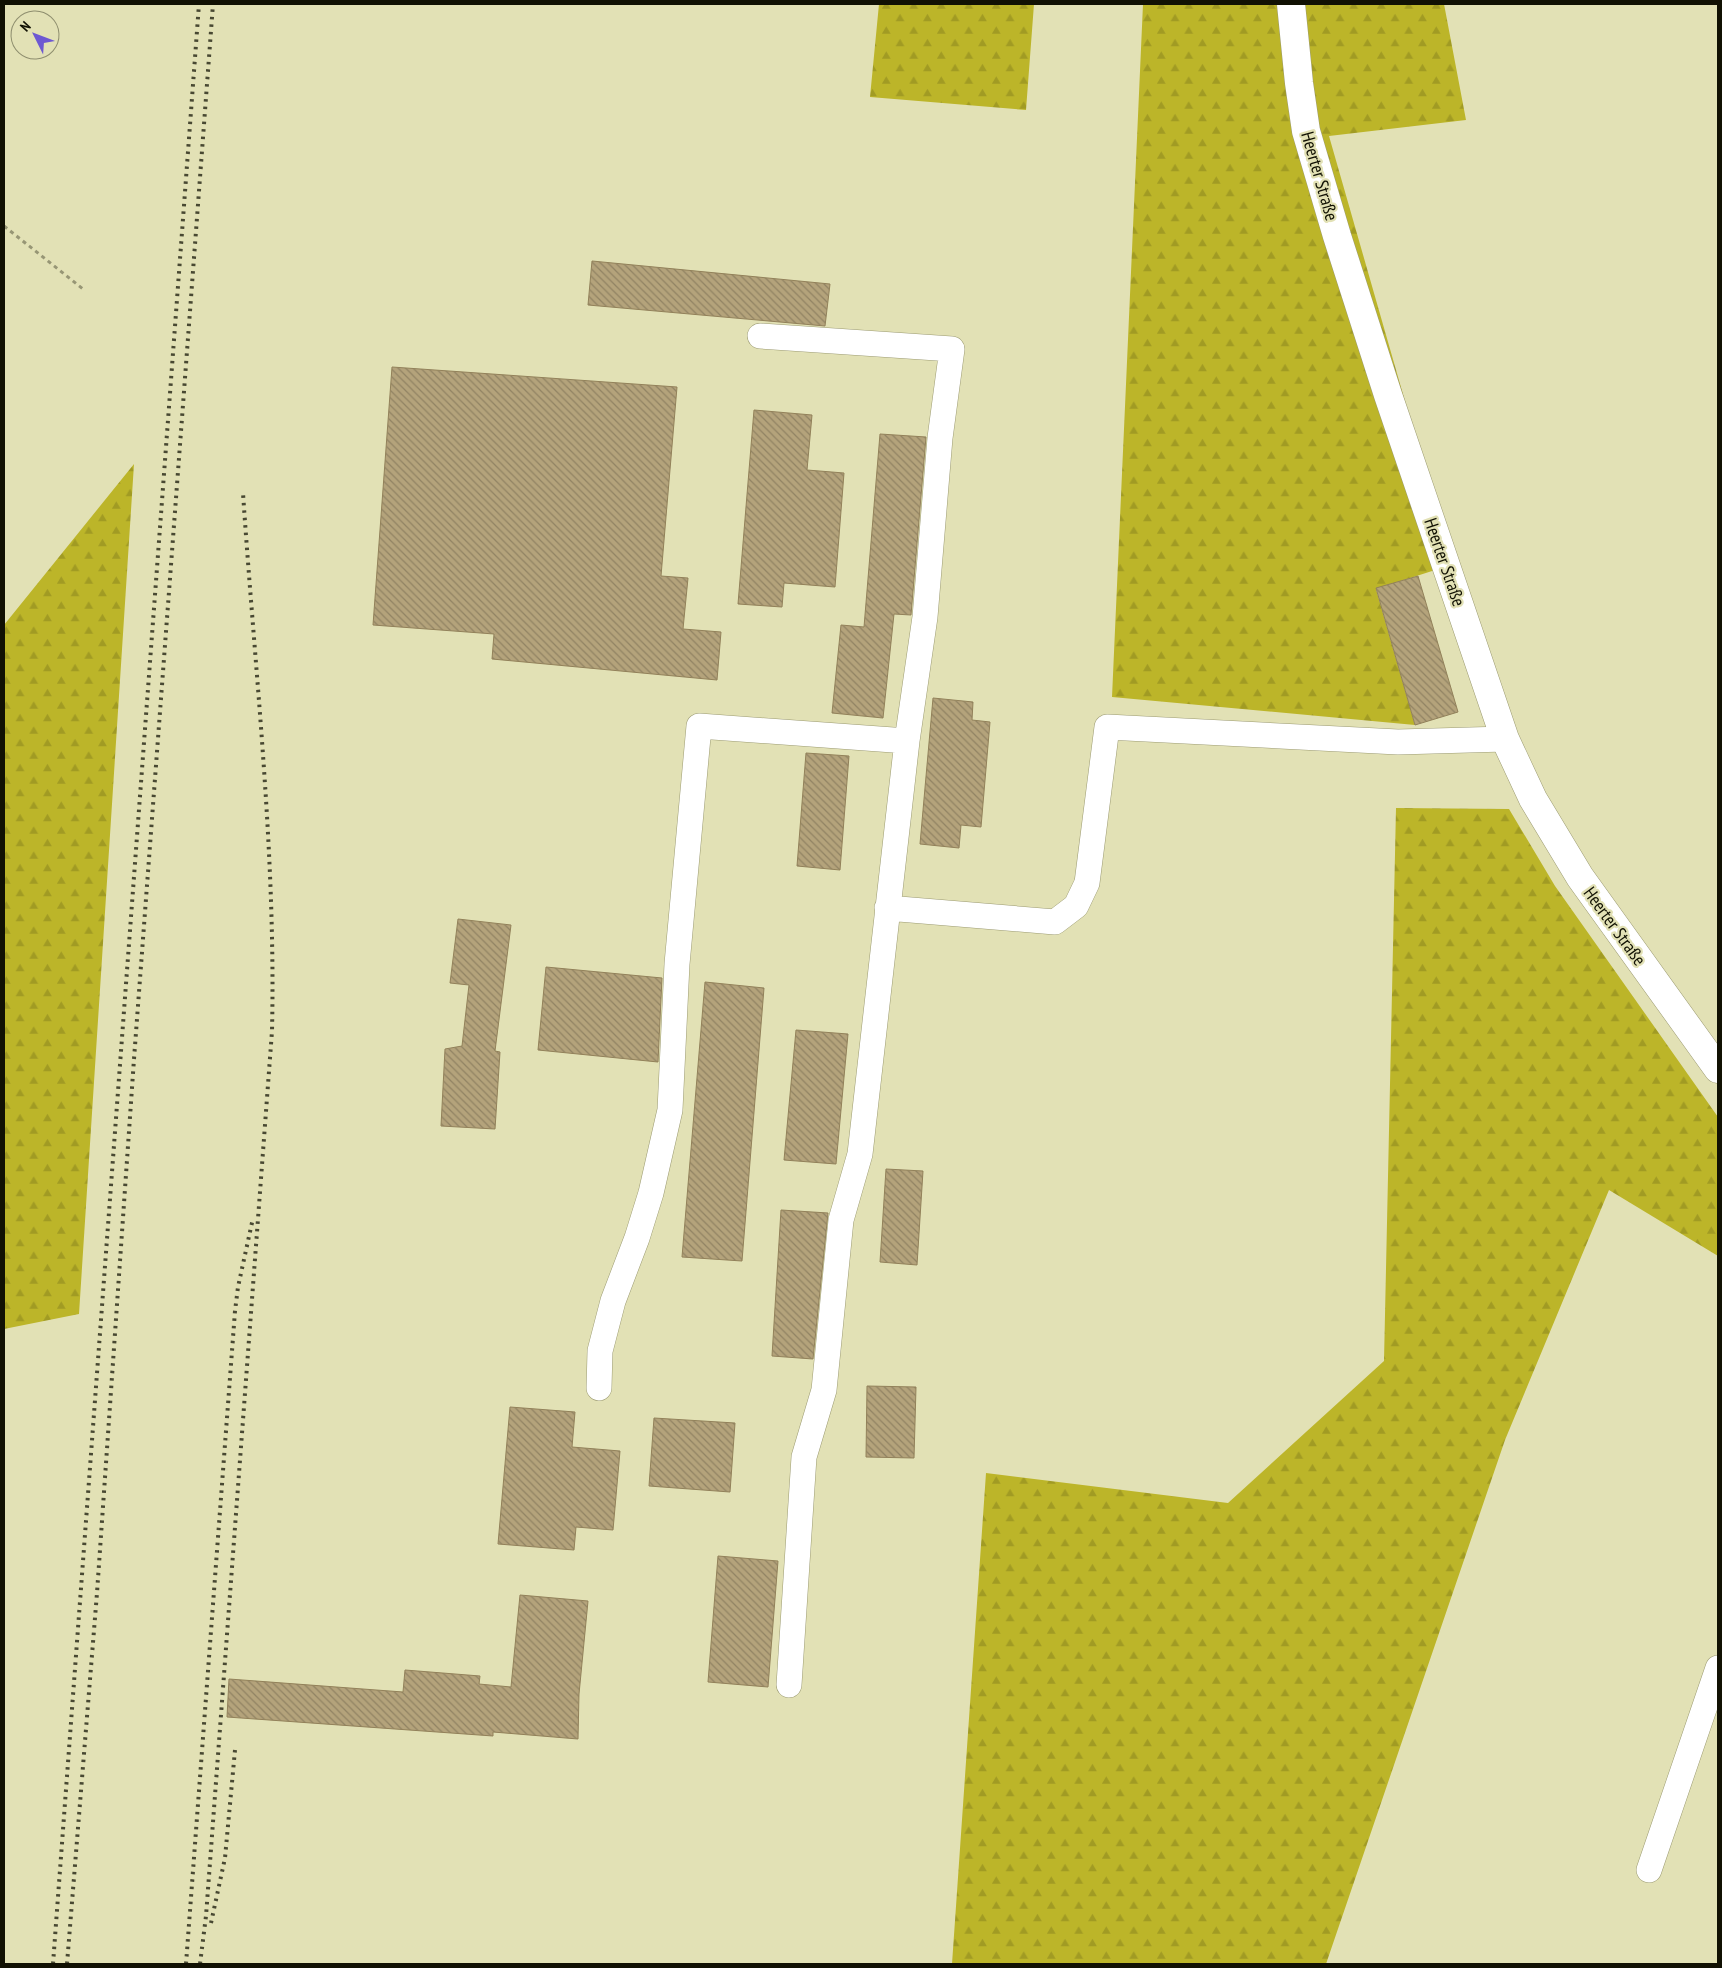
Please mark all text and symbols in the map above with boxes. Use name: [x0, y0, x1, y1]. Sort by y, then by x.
north arrow: [10, 10, 60, 60]
text: N: [16, 17, 35, 35]
street label: Heerter Straße: [1296, 129, 1344, 223]
street label: Heerter Straße: [1419, 515, 1471, 609]
street label: Heerter Straße: [1579, 882, 1651, 970]

